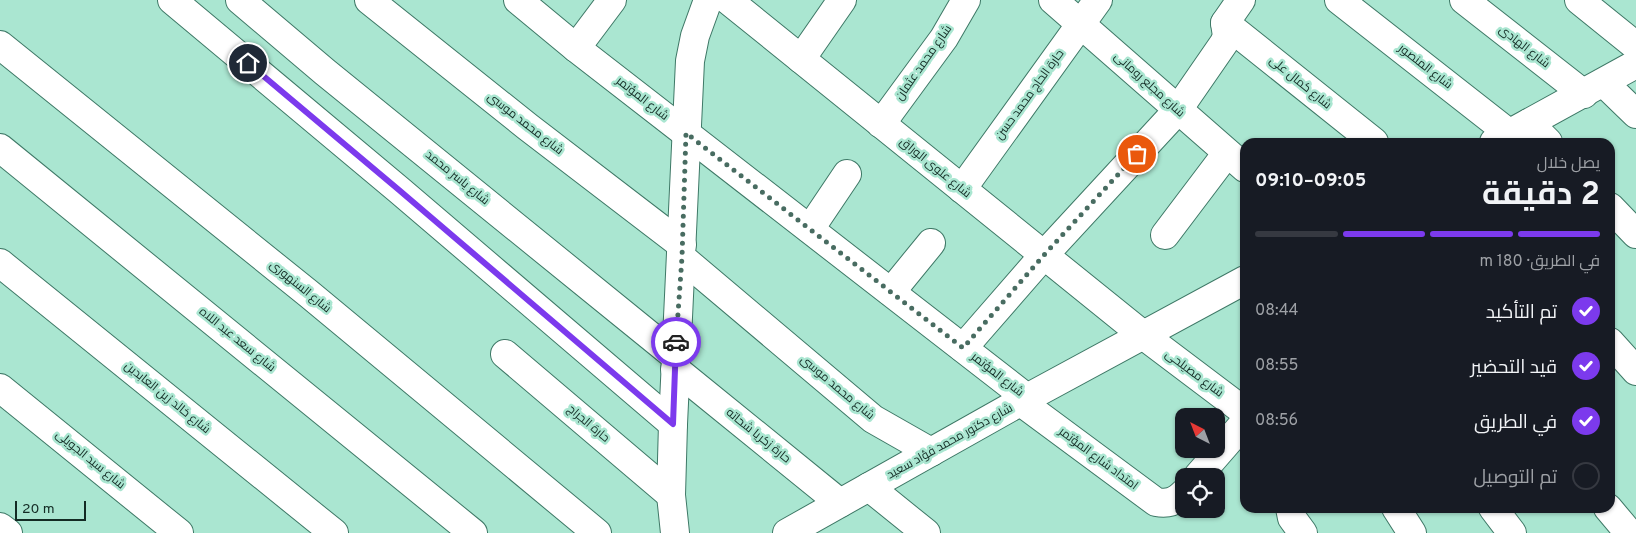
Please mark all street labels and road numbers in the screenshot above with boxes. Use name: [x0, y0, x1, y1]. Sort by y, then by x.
street label: شارع محمد عثمان: [892, 22, 956, 104]
street label: شارع الهادى: [1495, 22, 1553, 72]
street label: شارع المنصور: [1394, 40, 1455, 93]
street label: حارة الحاج محمد حسن: [992, 47, 1068, 143]
street label: شارع مجلع رومانى: [1110, 49, 1188, 121]
street label: شارع كمال على: [1266, 53, 1335, 113]
street label: شارع المؤتمر: [612, 73, 672, 125]
street label: شارع محمد موسى: [484, 89, 566, 159]
street label: شارع علوى الوراق: [896, 134, 974, 202]
street label: شارع ياسر محمد: [421, 147, 493, 209]
street label: شارع السنهورى: [266, 257, 334, 317]
street label: شارع سعد عبد اللاه: [195, 304, 279, 376]
street label: شارع مصيلحى: [1162, 347, 1226, 401]
street label: شارع المؤتمر: [967, 349, 1027, 401]
street label: شارع محمد موسى: [796, 352, 878, 424]
street label: شارع خالد زين العابدين: [121, 358, 213, 438]
street label: شارع دكتور محمد فؤاد سعيد: [884, 401, 1016, 483]
street label: حارة الجراج: [563, 402, 613, 446]
street label: حارة زكريا شحاته: [722, 405, 794, 467]
street label: امتداد شارع المؤتمر: [1054, 423, 1141, 494]
street label: شارع سيد الجويلى: [52, 427, 128, 493]

